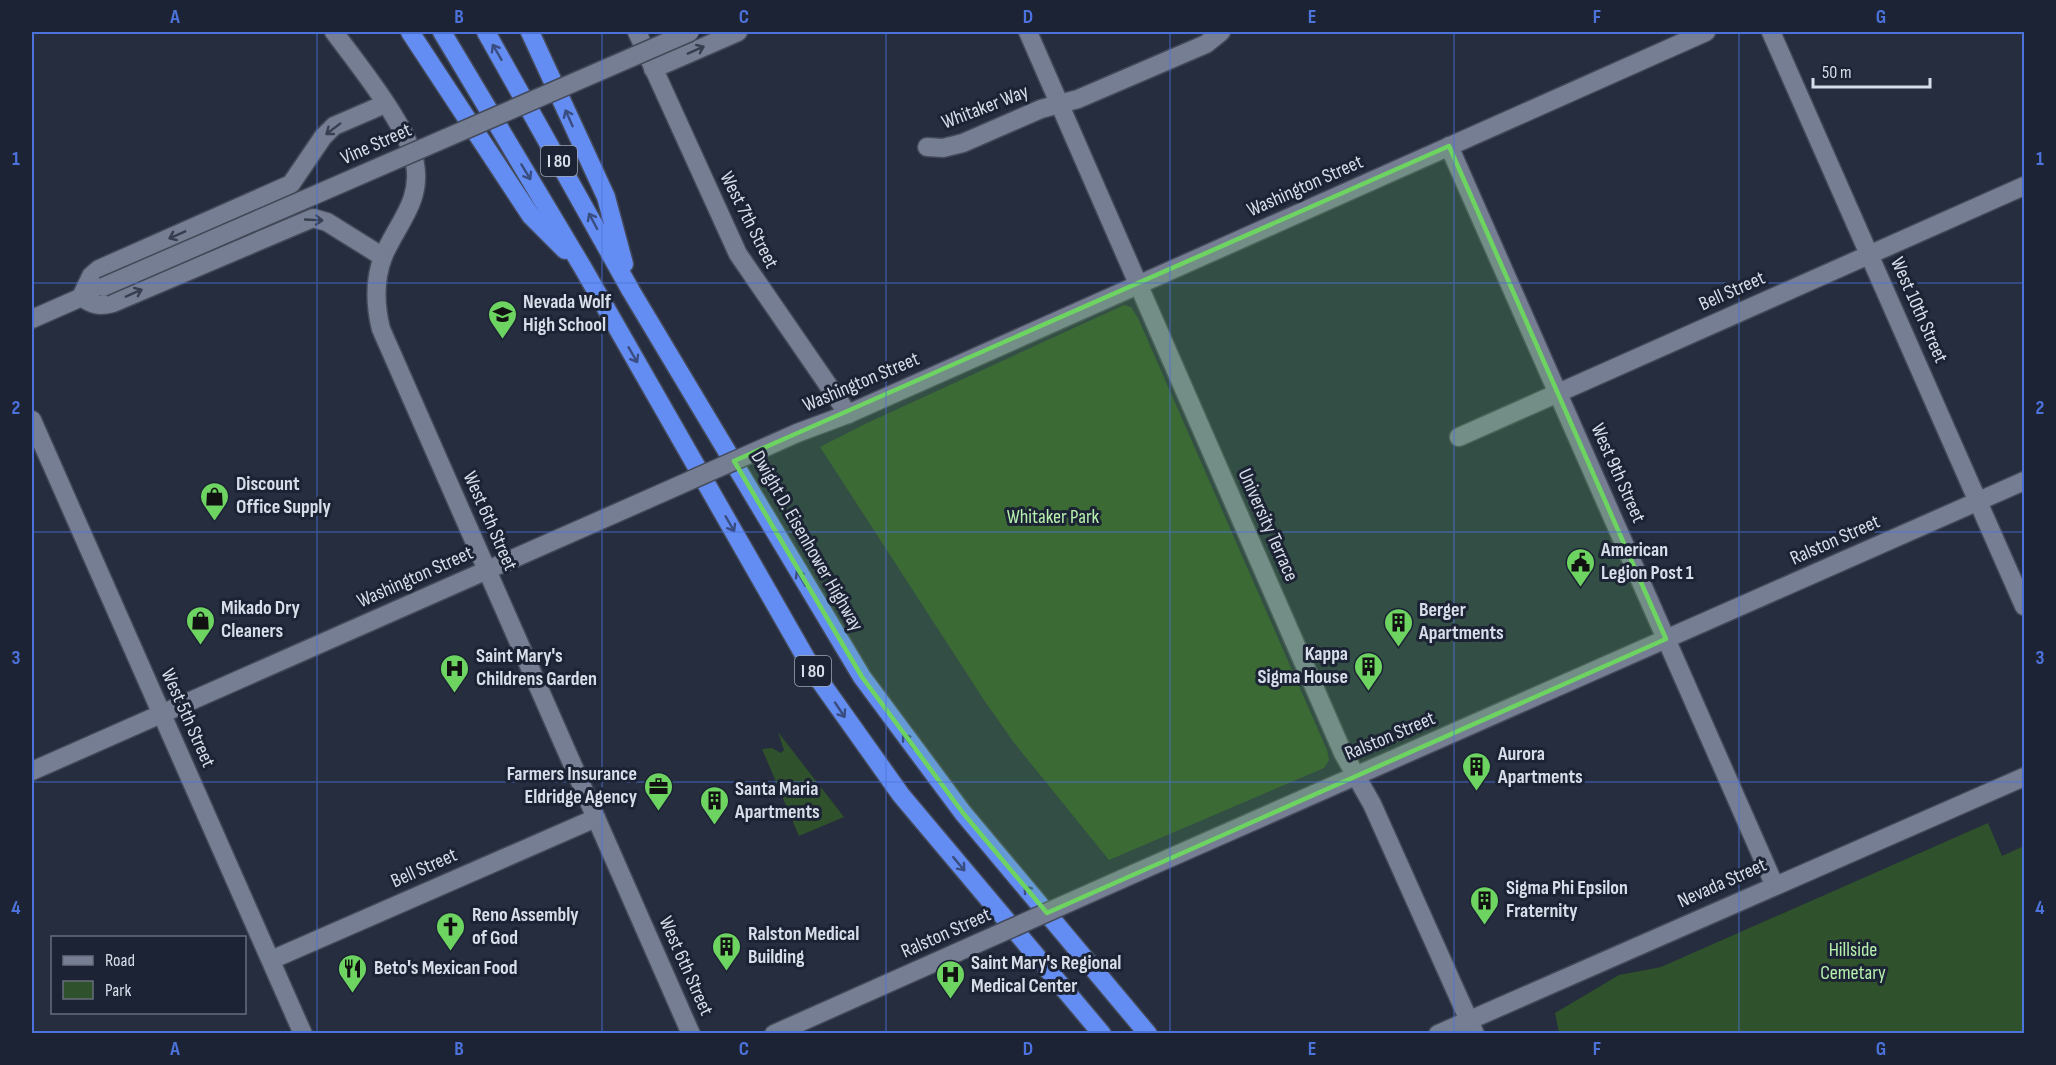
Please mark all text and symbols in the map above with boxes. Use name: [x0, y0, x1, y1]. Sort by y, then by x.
text: A: [169, 5, 180, 29]
text: B: [454, 5, 464, 29]
text: C: [739, 5, 749, 29]
text: D: [1023, 5, 1033, 29]
text: E: [1308, 5, 1316, 29]
text: F: [1593, 5, 1601, 29]
text: G: [1876, 5, 1886, 29]
one-way arrow: [491, 44, 503, 61]
one-way arrow: [686, 44, 704, 55]
scale bar: [1813, 51, 1930, 89]
text: 50 m: [1822, 62, 1852, 83]
street label: Whitaker Way: [938, 79, 1032, 135]
one-way arrow: [563, 110, 575, 128]
street label: Vine Street: [337, 118, 415, 170]
one-way arrow: [325, 122, 341, 135]
road number: I 80: [541, 146, 577, 176]
text: 1: [12, 147, 20, 171]
text: 1: [2036, 147, 2044, 171]
street label: Washington Street: [1243, 150, 1367, 222]
one-way arrow: [520, 163, 532, 180]
street label: West 7th Street: [714, 168, 784, 272]
one-way arrow: [587, 213, 598, 231]
one-way arrow: [304, 215, 323, 226]
one-way arrow: [168, 230, 186, 241]
street label: West 10th Street: [1885, 253, 1953, 367]
street label: Bell Street: [1695, 266, 1769, 316]
one-way arrow: [125, 287, 143, 299]
place label: Nevada Wolf High School: [523, 290, 612, 337]
school or university icon: Nevada Wolf High School: [486, 298, 518, 340]
one-way arrow: [627, 346, 639, 363]
street label: Washington Street: [799, 347, 923, 417]
text: 2: [12, 396, 20, 420]
text: 2: [2036, 396, 2044, 420]
street label: West 9th Street: [1585, 420, 1651, 526]
street label: Dwight D. Eisenhower Highway: [746, 447, 869, 636]
street label: University Terrace: [1232, 465, 1304, 585]
street label: West 6th Street: [457, 468, 523, 574]
place label: Discount Office Supply: [236, 472, 331, 519]
shop icon: Discount Office Supply: [199, 480, 231, 522]
park label: Whitaker Park: [1007, 505, 1100, 529]
street label: Ralston Street: [1786, 510, 1884, 570]
one-way arrow: [724, 516, 736, 533]
place label: American Legion Post 1: [1600, 538, 1694, 585]
street label: Washington Street: [353, 541, 477, 613]
public building icon: American Legion Post 1: [1564, 546, 1596, 588]
one-way arrow: [795, 569, 807, 586]
place label: Mikado Dry Cleaners: [221, 596, 301, 643]
place label: Berger Apartments: [1418, 598, 1504, 645]
shop icon: Mikado Dry Cleaners: [184, 604, 216, 646]
building icon: Berger Apartments: [1382, 606, 1414, 648]
place label: Kappa Sigma House: [1258, 642, 1348, 689]
place label: Saint Mary's Childrens Garden: [476, 644, 597, 691]
text: 3: [12, 646, 21, 670]
text: 3: [2036, 646, 2045, 670]
building icon: Kappa Sigma House: [1353, 650, 1385, 692]
hospital icon: Saint Mary's Childrens Garden: [439, 652, 471, 694]
road number: I 80: [795, 656, 831, 686]
street label: West 5th Street: [156, 665, 220, 771]
one-way arrow: [834, 701, 846, 718]
street label: Ralston Street: [1341, 706, 1439, 766]
one-way arrow: [902, 733, 914, 749]
place label: Aurora Apartments: [1497, 742, 1583, 789]
building icon: Aurora Apartments: [1461, 750, 1493, 792]
place label: Farmers Insurance Eldridge Agency: [507, 762, 638, 809]
office icon: Farmers Insurance Eldridge Agency: [642, 770, 674, 812]
place label: Santa Maria Apartments: [734, 777, 820, 824]
building icon: Santa Maria Apartments: [698, 784, 730, 826]
street label: Bell Street: [387, 843, 461, 893]
street label: Nevada Street: [1674, 853, 1770, 913]
one-way arrow: [952, 856, 966, 871]
place label: Sigma Phi Epsilon Fraternity: [1506, 876, 1628, 923]
building icon: Sigma Phi Epsilon Fraternity: [1469, 884, 1501, 926]
one-way arrow: [1023, 886, 1037, 901]
text: 4: [11, 896, 21, 920]
text: 4: [2035, 896, 2045, 920]
place label: Reno Assembly of God: [472, 903, 579, 950]
street label: Ralston Street: [897, 903, 995, 963]
church icon: Reno Assembly of God: [435, 910, 467, 952]
street label: West 6th Street: [653, 913, 719, 1019]
place label: Ralston Medical Building: [748, 922, 859, 969]
building icon: Ralston Medical Building: [711, 930, 743, 972]
legend: [51, 936, 246, 1014]
park label: Hillside Cemetary: [1820, 938, 1886, 985]
text: Road: [105, 950, 135, 971]
place label: Saint Mary's Regional Medical Center: [971, 951, 1121, 998]
restaurant icon: Beto's Mexican Food: [337, 952, 369, 994]
place label: Beto's Mexican Food: [374, 956, 518, 980]
hospital icon: Saint Mary's Regional Medical Center: [934, 958, 966, 1000]
text: Park: [105, 980, 131, 1001]
text: A: [169, 1037, 180, 1061]
text: B: [454, 1037, 464, 1061]
text: C: [739, 1037, 749, 1061]
text: D: [1023, 1037, 1033, 1061]
text: E: [1308, 1037, 1316, 1061]
text: F: [1593, 1037, 1601, 1061]
text: G: [1876, 1037, 1886, 1061]

